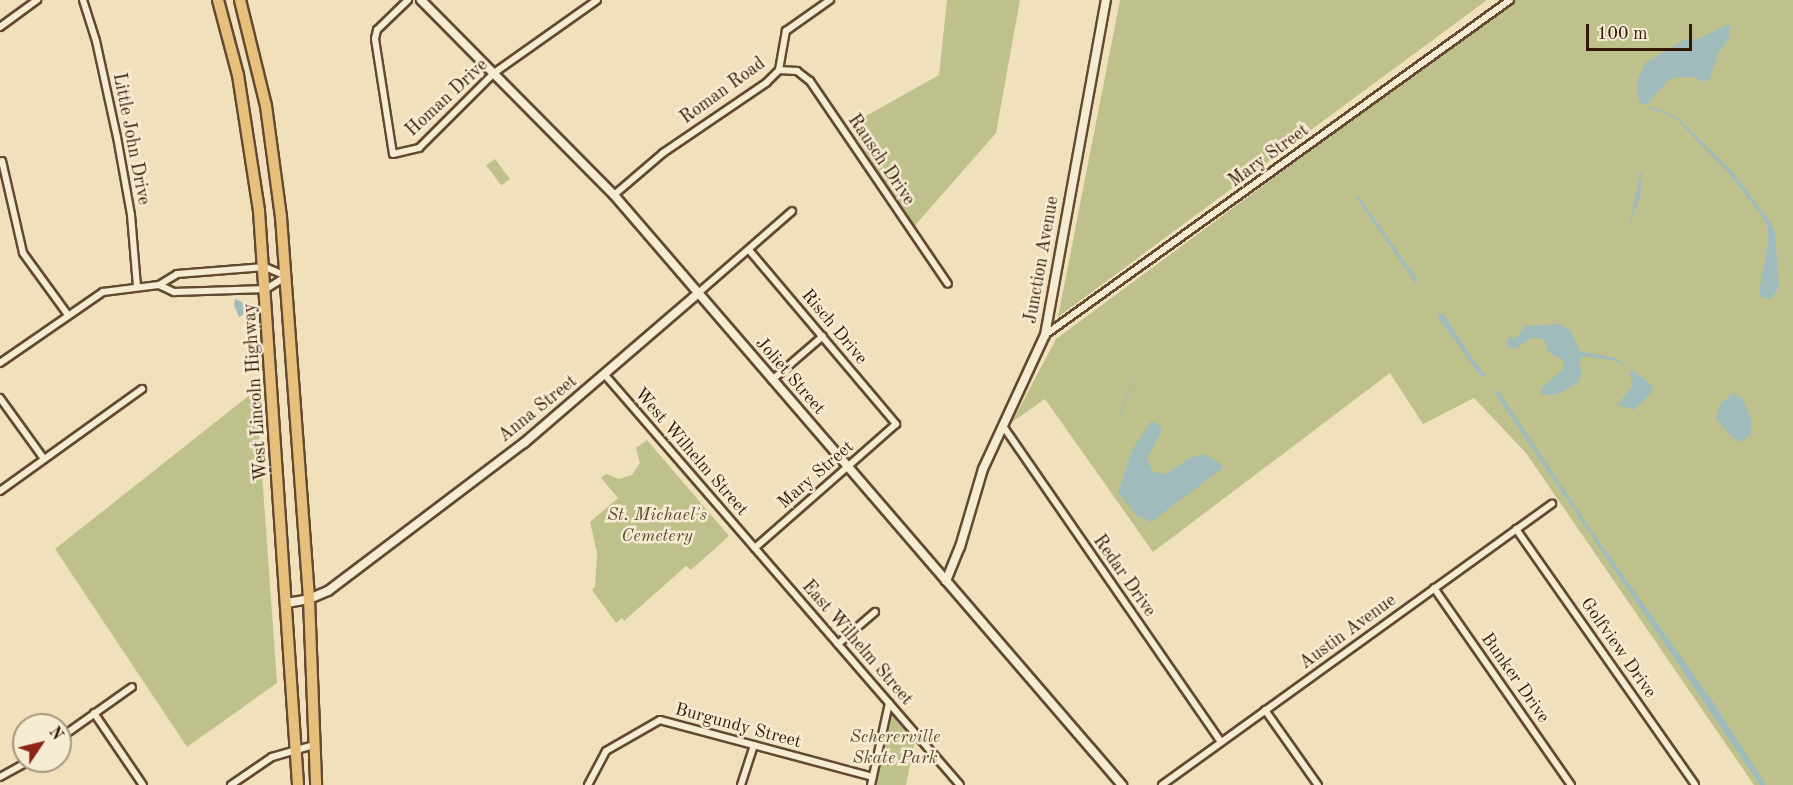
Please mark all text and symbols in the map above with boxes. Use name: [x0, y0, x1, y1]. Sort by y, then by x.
scale bar: [1589, 12, 1696, 50]
text: 100 m: [1597, 25, 1648, 43]
street label: Roman Road: [676, 53, 770, 129]
street label: Homan Drive: [401, 55, 493, 141]
street label: Little John Drive: [108, 71, 154, 207]
street label: Rausch Drive: [843, 110, 919, 210]
street label: Mary Street: [1225, 120, 1313, 192]
street label: Junction Avenue: [1020, 195, 1064, 325]
street label: Risch Drive: [796, 285, 872, 369]
street label: West Lincoln Highway: [239, 302, 273, 482]
street label: Joliet Street: [750, 333, 830, 419]
street label: Anna Street: [494, 371, 582, 447]
street label: West Wilhelm Street: [629, 383, 753, 521]
street label: Mary Street: [774, 436, 858, 514]
park label: St. Michael's Cemetery: [607, 505, 707, 548]
street label: Redar Drive: [1088, 531, 1160, 621]
street label: East Wilhelm Street: [797, 576, 917, 710]
street label: Austin Avenue: [1295, 590, 1401, 674]
street label: Golfview Drive: [1575, 594, 1661, 702]
street label: Bunker Drive: [1476, 629, 1554, 727]
street label: Burgundy Street: [672, 699, 804, 753]
north arrow: [12, 713, 72, 773]
text: N: [45, 724, 65, 743]
park label: Schererville Skate Park: [850, 727, 940, 770]

